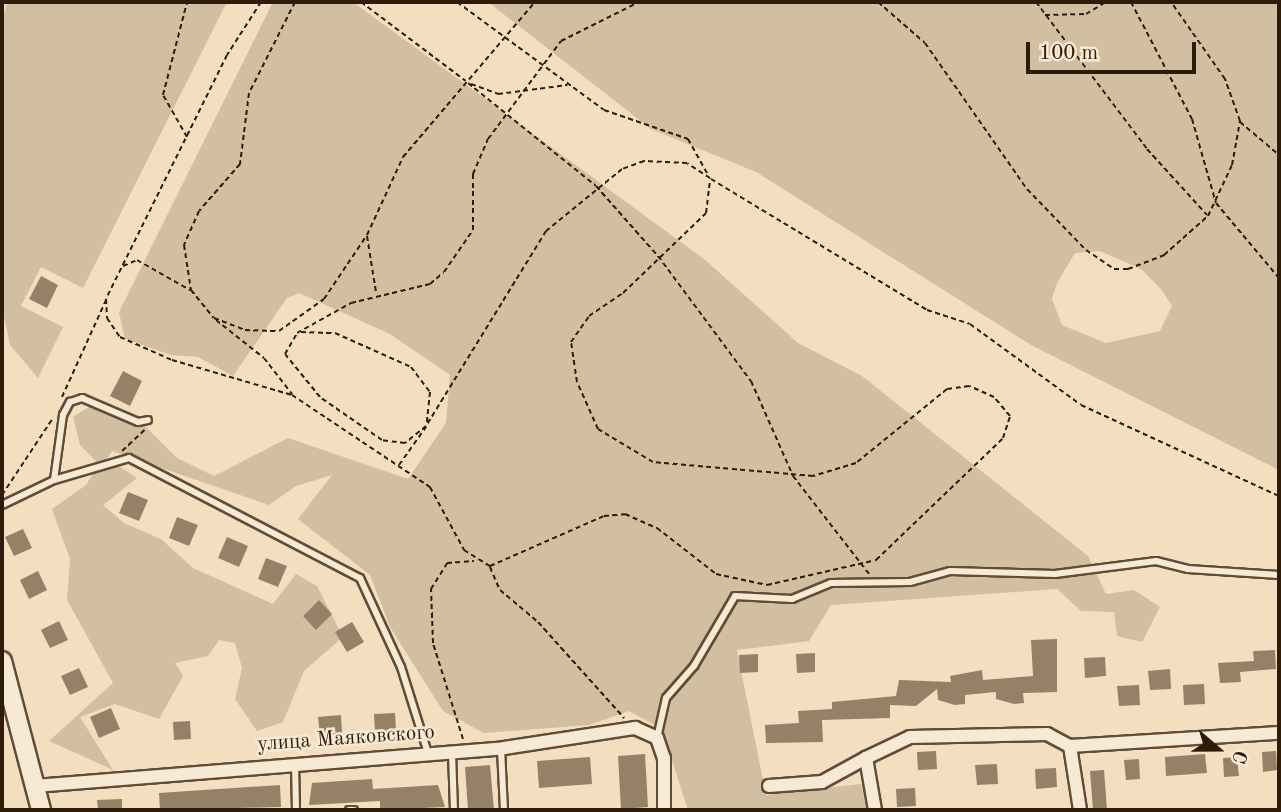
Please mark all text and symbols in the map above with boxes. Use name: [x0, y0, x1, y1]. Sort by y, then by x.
scale bar: [1029, 28, 1199, 72]
text: 100 m: [1039, 43, 1098, 64]
north arrow: [1183, 714, 1253, 784]
street label: улица Маяковского: [256, 720, 436, 758]
text: С: [1227, 747, 1249, 765]

